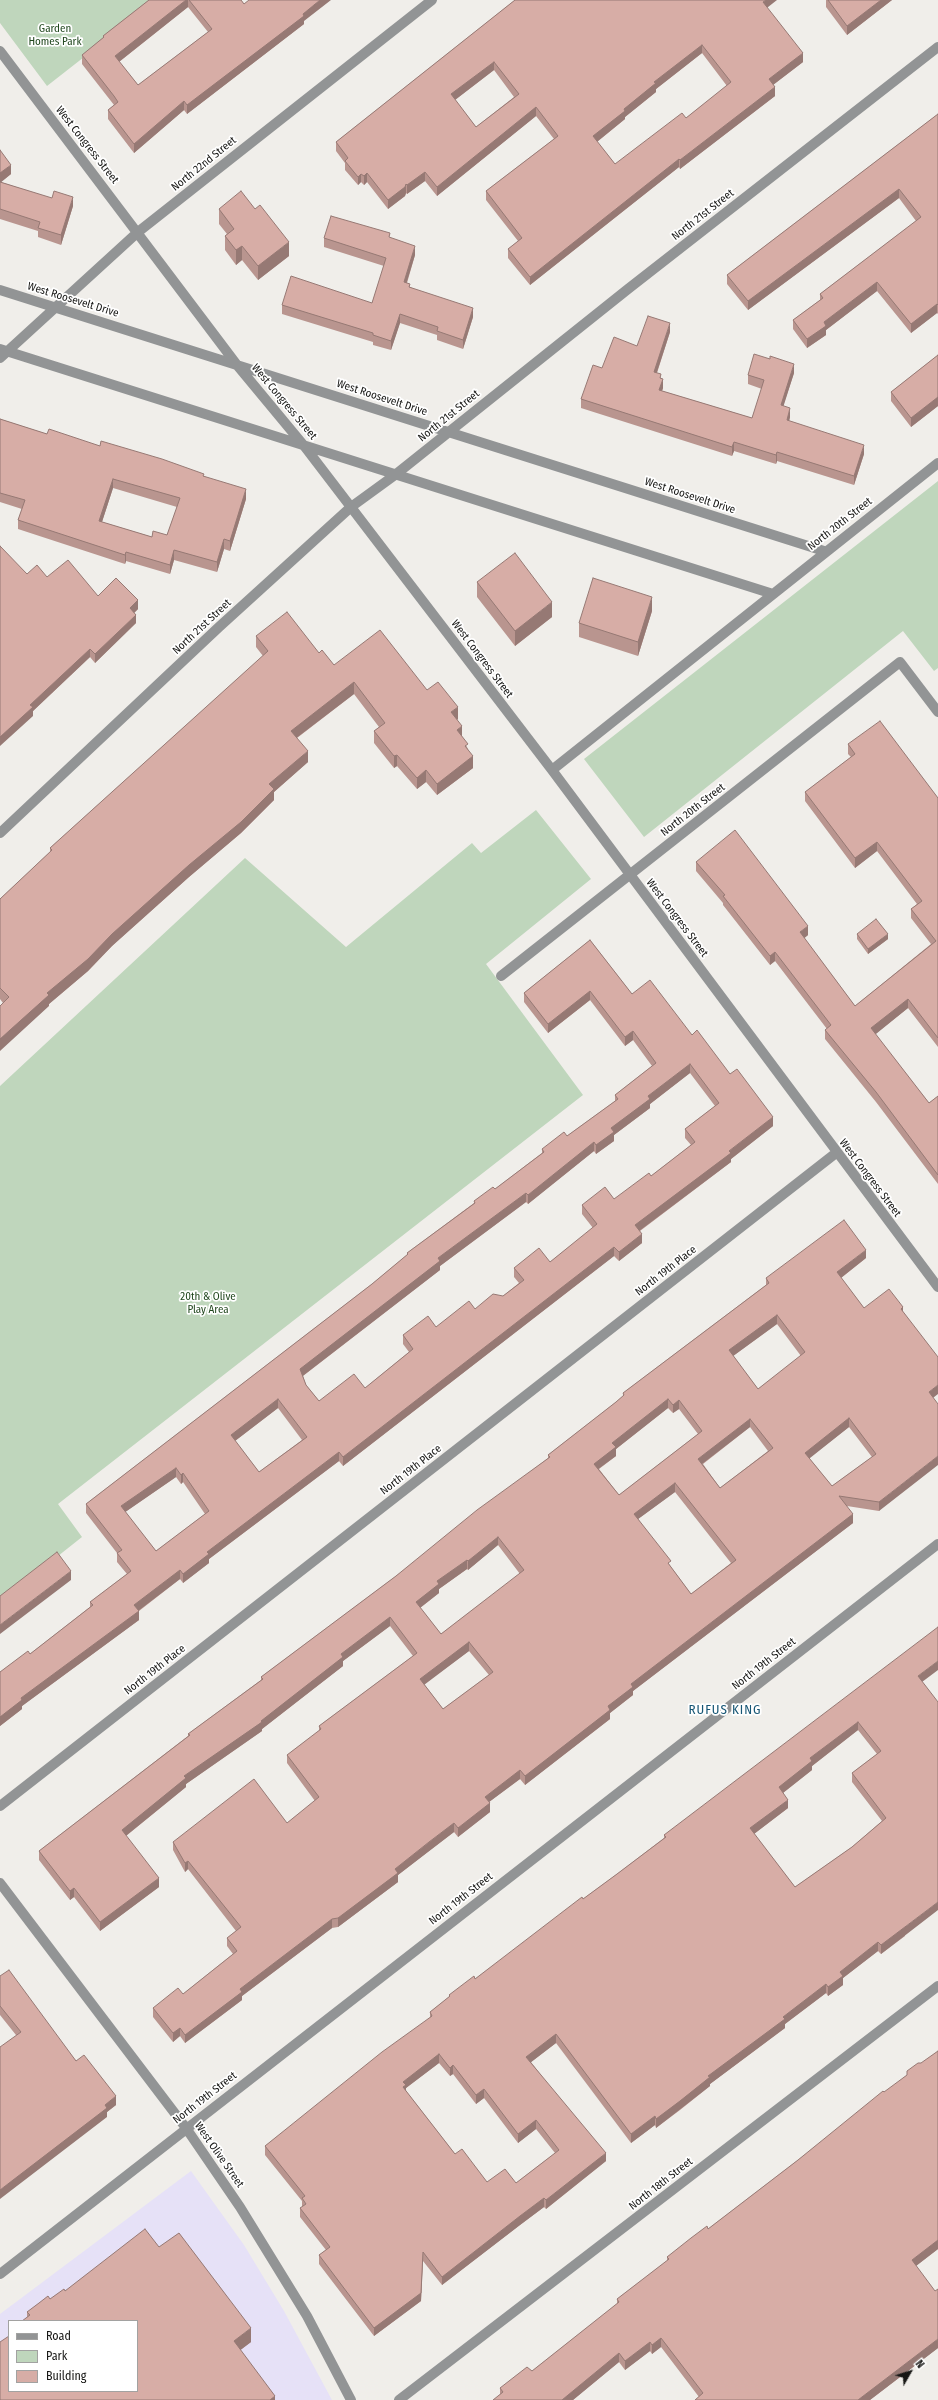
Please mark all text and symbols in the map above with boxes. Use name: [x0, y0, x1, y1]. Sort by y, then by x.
park label: Garden Homes Park: [28, 22, 82, 48]
street label: West Congress Street: [53, 104, 121, 186]
street label: North 22nd Street: [169, 134, 239, 194]
street label: North 21st Street: [669, 187, 737, 243]
street label: West Roosevelt Drive: [26, 280, 120, 320]
street label: West Congress Street: [249, 362, 319, 442]
street label: West Roosevelt Drive: [335, 377, 429, 419]
street label: North 21st Street: [416, 387, 482, 445]
street label: West Roosevelt Drive: [643, 475, 737, 517]
street label: North 20th Street: [805, 495, 875, 553]
street label: North 21st Street: [170, 597, 234, 657]
street label: West Congress Street: [448, 617, 516, 701]
street label: North 20th Street: [658, 781, 728, 839]
street label: West Congress Street: [643, 876, 711, 960]
street label: West Congress Street: [836, 1136, 904, 1220]
street label: North 19th Place: [633, 1243, 699, 1299]
park label: 20th & Olive Play Area: [180, 1290, 236, 1316]
street label: North 19th Place: [378, 1442, 444, 1498]
street label: North 19th Street: [730, 1635, 798, 1693]
street label: North 19th Place: [122, 1642, 188, 1698]
district label: RUFUS KING: [688, 1702, 762, 1718]
street label: North 19th Street: [427, 1870, 495, 1928]
street label: North 19th Street: [171, 2069, 239, 2127]
street label: West Olive Street: [192, 2120, 246, 2190]
street label: North 18th Street: [627, 2155, 695, 2213]
legend: [8, 2320, 138, 2392]
text: Road: [46, 2329, 71, 2343]
text: Park: [46, 2349, 67, 2363]
north arrow: [890, 2352, 930, 2392]
text: N: [913, 2357, 927, 2371]
text: Building: [46, 2369, 86, 2383]

